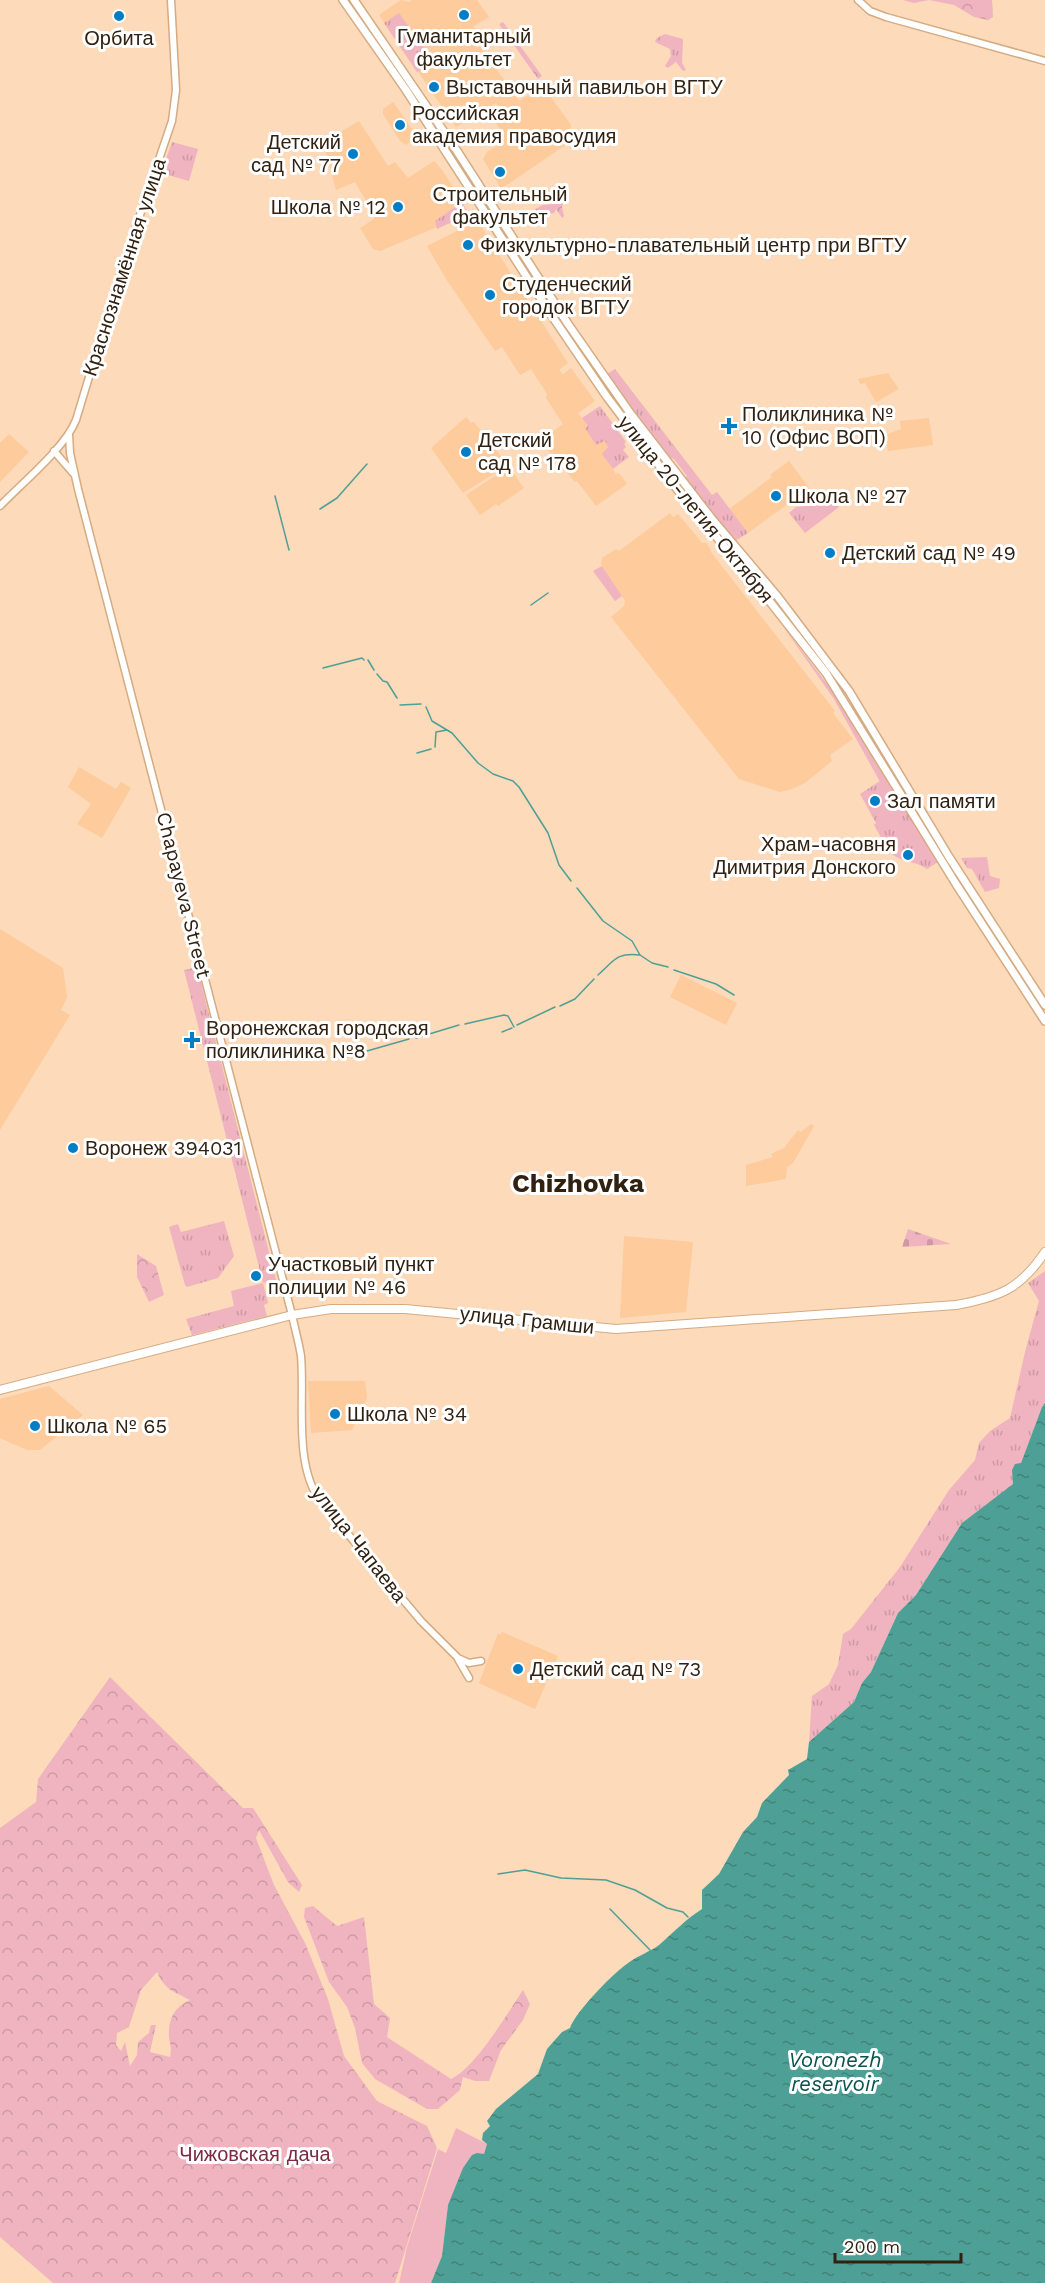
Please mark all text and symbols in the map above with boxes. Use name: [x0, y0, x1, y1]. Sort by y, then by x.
marker: Гуманитарный факультет: [457, 8, 471, 22]
marker: Орбита: [112, 9, 126, 23]
place label: Гуманитарный факультет: [397, 24, 531, 71]
place label: Орбита: [84, 26, 155, 50]
place label: Выставочный павильон ВГТУ: [446, 75, 723, 99]
marker: Выставочный павильон ВГТУ: [427, 80, 441, 94]
place label: Российская академия правосудия: [412, 101, 616, 148]
marker: Российская академия правосудия: [393, 118, 407, 132]
place label: Детский сад № 77: [251, 130, 341, 177]
marker: Детский сад № 77: [346, 147, 360, 161]
street label: Краснознамённая улица: [77, 154, 171, 379]
marker: Строительный факультет: [493, 165, 507, 179]
place label: Строительный факультет: [432, 182, 568, 229]
place label: Школа № 12: [271, 195, 386, 219]
marker: Школа № 12: [391, 200, 405, 214]
place label: Физкультурно-плавательный центр при ВГТУ: [480, 233, 907, 257]
marker: Физкультурно-плавательный центр при ВГТУ: [461, 238, 475, 252]
place label: Студенческий городок ВГТУ: [502, 272, 632, 319]
marker: Студенческий городок ВГТУ: [483, 288, 497, 302]
place label: Поликлиника № 10 (Офис ВОП): [742, 402, 893, 449]
street label: улица 20-летия Октября: [613, 411, 779, 607]
marker: Поликлиника № 10 (Офис ВОП): [720, 417, 738, 435]
place label: Детский сад № 178: [478, 428, 577, 475]
marker: Детский сад № 178: [459, 445, 473, 459]
place label: Школа № 27: [788, 484, 907, 508]
marker: Школа № 27: [769, 489, 783, 503]
place label: Детский сад № 49: [842, 541, 1016, 565]
marker: Детский сад № 49: [823, 546, 837, 560]
place label: Зал памяти: [887, 789, 996, 813]
marker: Зал памяти: [868, 794, 882, 808]
street label: Chapayeva Street: [152, 809, 216, 981]
place label: Храм-часовня Димитрия Донского: [713, 832, 896, 879]
marker: Храм-часовня Димитрия Донского: [901, 848, 915, 862]
place label: Воронежская городская поликлиника №8: [206, 1016, 429, 1063]
marker: Воронежская городская поликлиника №8: [183, 1031, 201, 1049]
place label: Воронеж 394031: [85, 1136, 242, 1160]
marker: Воронеж 394031: [66, 1141, 80, 1155]
district label: Chizhovka: [512, 1168, 644, 1198]
place label: Участковый пункт полиции № 46: [268, 1252, 435, 1299]
marker: Участковый пункт полиции № 46: [249, 1269, 263, 1283]
street label: улица Грамши: [459, 1301, 595, 1339]
place label: Школа № 34: [347, 1402, 467, 1426]
marker: Школа № 34: [328, 1407, 342, 1421]
place label: Школа № 65: [47, 1414, 167, 1438]
marker: Школа № 65: [28, 1419, 42, 1433]
street label: улица Чапаева: [306, 1481, 412, 1608]
place label: Детский сад № 73: [530, 1657, 701, 1681]
marker: Детский сад № 73: [511, 1662, 525, 1676]
water label: Voronezh reservoir: [788, 2047, 882, 2096]
park label: Чижовская дача: [179, 2142, 332, 2166]
scale bar: [835, 2226, 961, 2264]
text: 200 m: [844, 2236, 900, 2257]

